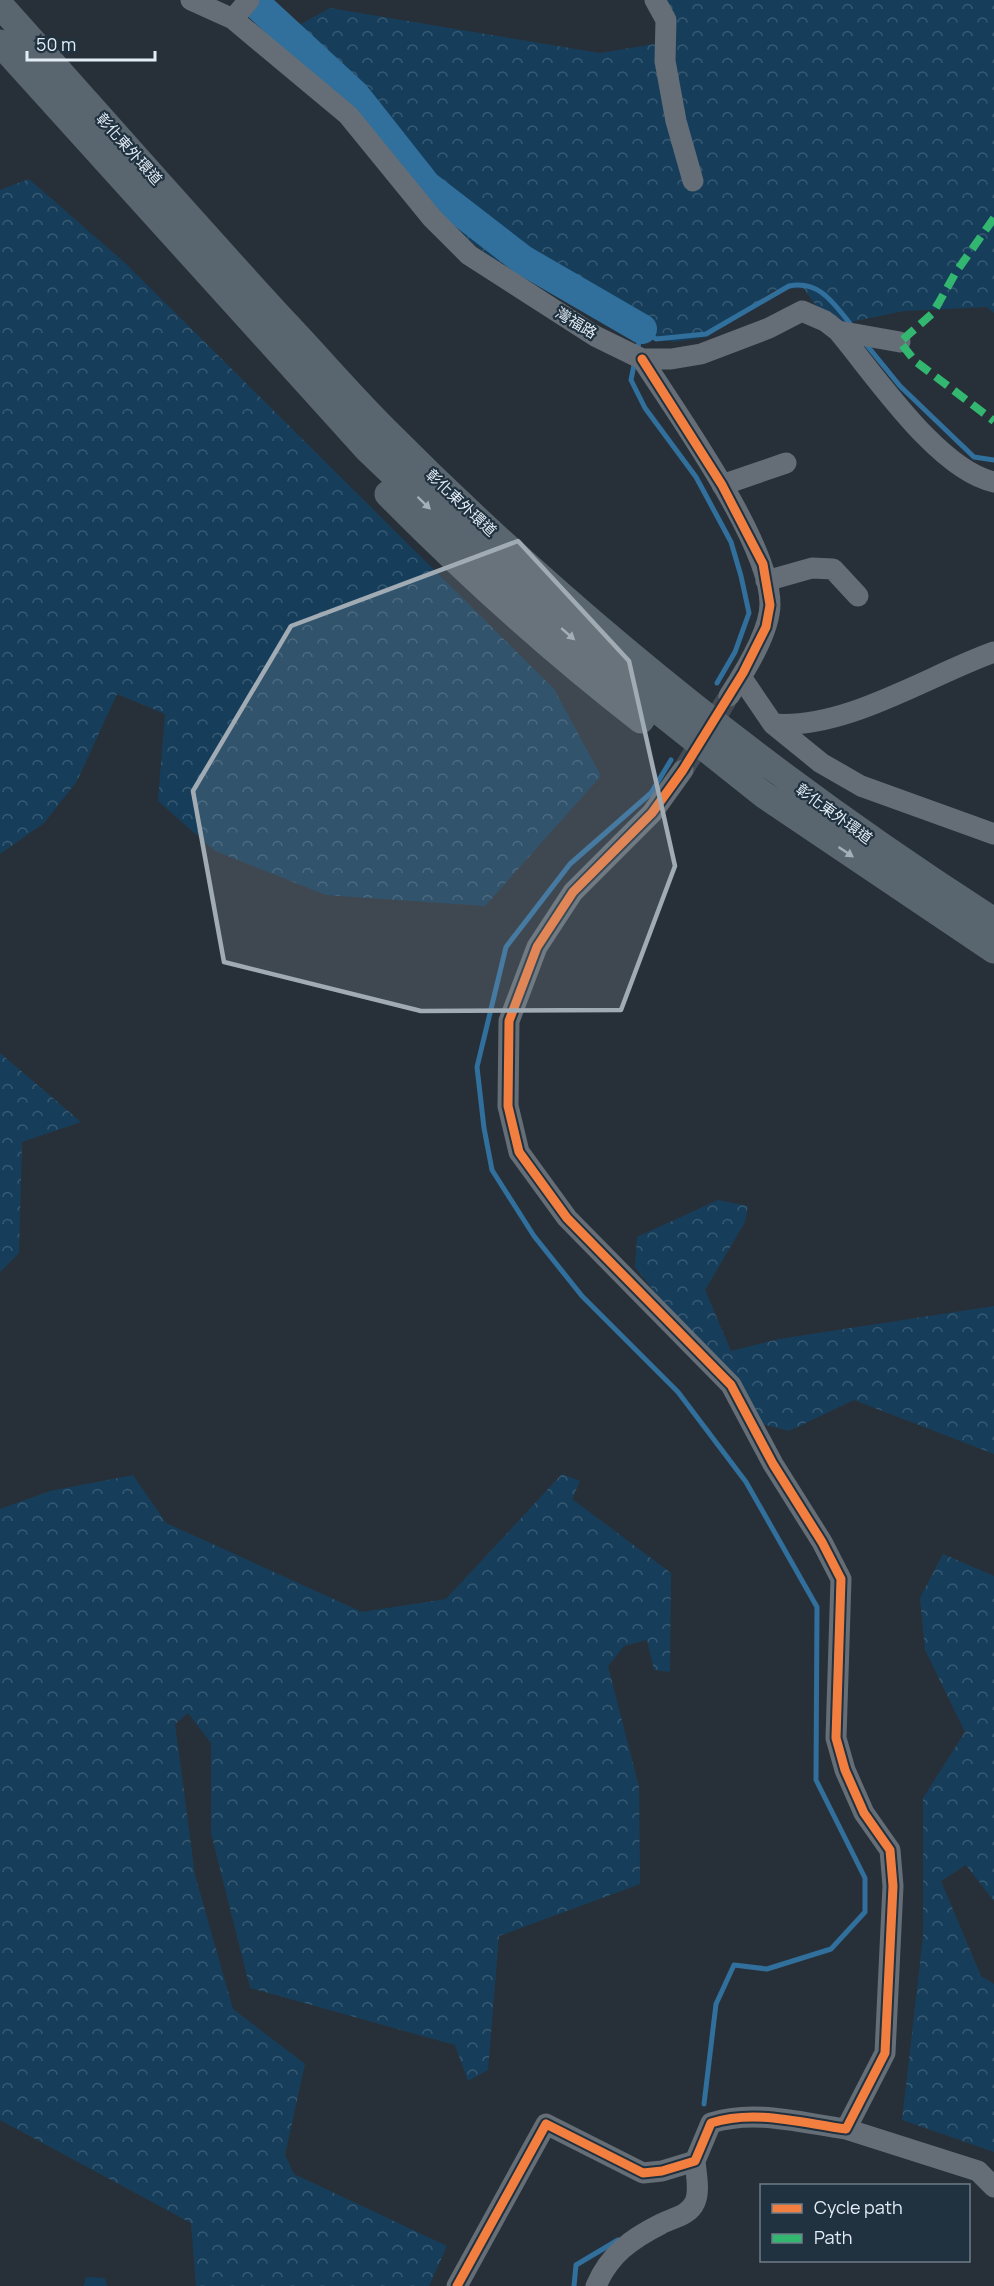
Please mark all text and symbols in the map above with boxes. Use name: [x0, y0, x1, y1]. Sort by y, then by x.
scale bar: [27, 24, 154, 62]
text: 50 m: [36, 32, 76, 56]
street label: 彰化東外環道: [91, 108, 167, 189]
street label: 灣福路: [552, 302, 601, 343]
street label: 彰化東外環道: [421, 464, 501, 541]
one-way arrow: [416, 496, 431, 510]
one-way arrow: [560, 628, 576, 641]
street label: 彰化東外環道: [792, 779, 877, 849]
one-way arrow: [838, 846, 854, 857]
legend: [760, 2184, 970, 2262]
text: Cycle path: [814, 2195, 903, 2219]
text: Path: [814, 2225, 852, 2249]

